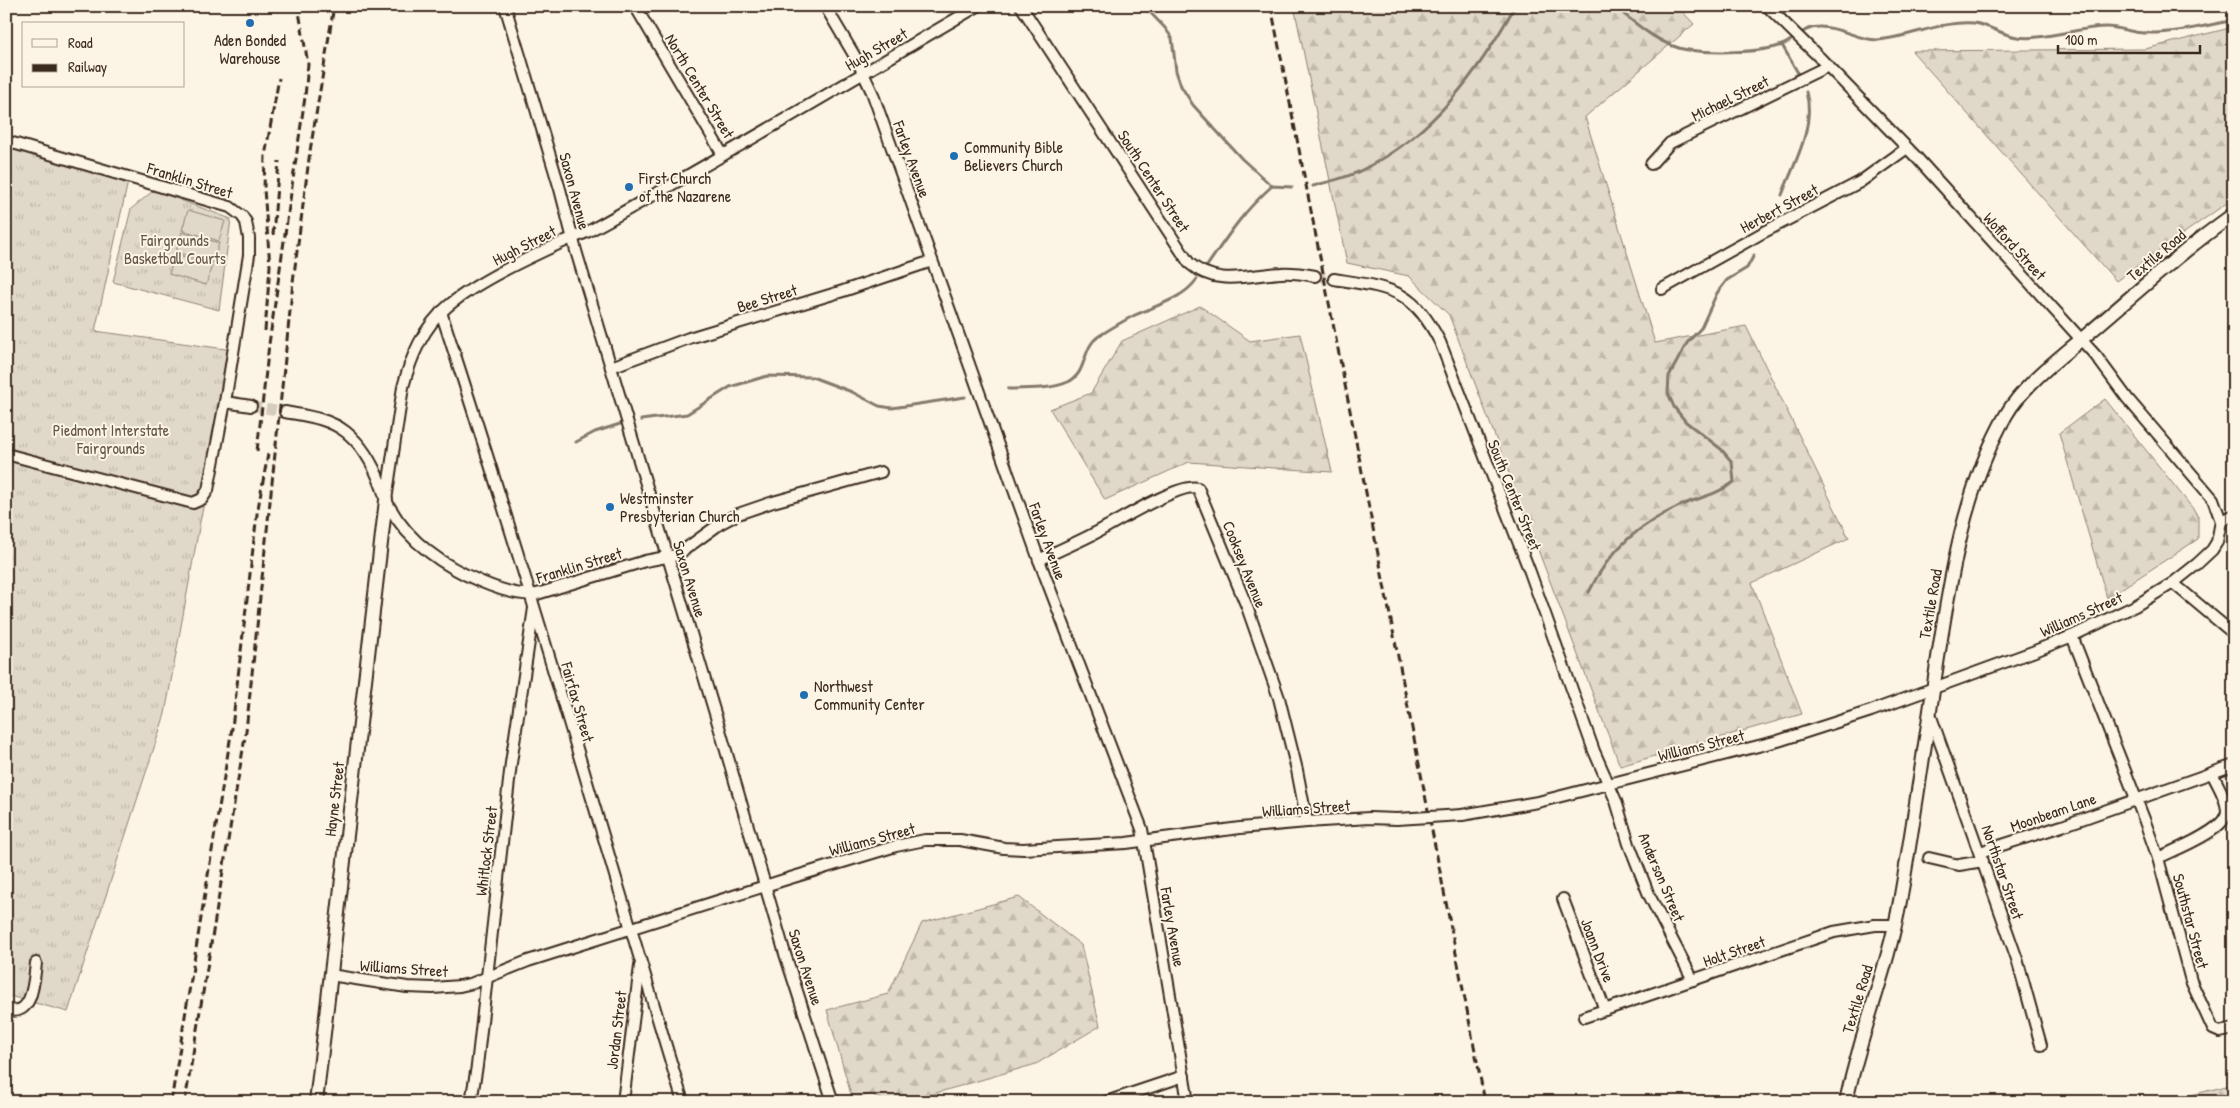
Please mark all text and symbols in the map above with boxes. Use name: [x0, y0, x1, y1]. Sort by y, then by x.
marker: Aden Bonded Warehouse: [244, 17, 256, 29]
legend: [22, 22, 185, 88]
street label: Hugh Street: [841, 22, 912, 76]
scale bar: [2058, 22, 2200, 54]
place label: Aden Bonded Warehouse: [214, 29, 286, 69]
text: 100 m: [2065, 29, 2098, 50]
street label: North Center Street: [660, 30, 740, 143]
text: Road: [68, 32, 93, 53]
text: Railway: [68, 56, 107, 77]
street label: Michael Street: [1687, 70, 1773, 126]
street label: Farley Avenue: [888, 117, 936, 201]
street label: South Center Street: [1113, 126, 1195, 237]
place label: Community Bible Believers Church: [964, 136, 1064, 176]
street label: Saxon Avenue: [554, 150, 596, 232]
marker: Community Bible Believers Church: [948, 150, 960, 162]
street label: Franklin Street: [144, 156, 236, 204]
place label: First Church of the Nazarene: [638, 167, 732, 207]
street label: Herbert Street: [1736, 178, 1822, 238]
marker: First Church of the Nazarene: [623, 181, 635, 193]
street label: Wofford Street: [1979, 207, 2052, 285]
street label: Hugh Street: [488, 219, 560, 270]
street label: Textile Road: [2122, 224, 2190, 286]
park label: Fairgrounds Basketball Courts: [124, 229, 226, 269]
street label: Bee Street: [734, 278, 800, 318]
park label: Piedmont Interstate Fairgrounds: [53, 419, 170, 459]
street label: South Center Street: [1483, 436, 1547, 554]
place label: Westminster Presbyterian Church: [620, 487, 740, 527]
street label: Farley Avenue: [1024, 499, 1072, 583]
marker: Westminster Presbyterian Church: [604, 501, 616, 513]
street label: Cooksey Avenue: [1218, 517, 1273, 611]
street label: Saxon Avenue: [668, 538, 712, 620]
street label: Franklin Street: [533, 541, 625, 589]
street label: Textile Road: [1913, 567, 1947, 641]
street label: Williams Street: [2036, 586, 2126, 642]
street label: Fairfax Street: [556, 659, 600, 745]
place label: Northwest Community Center: [814, 675, 925, 715]
marker: Northwest Community Center: [798, 689, 810, 701]
street label: Williams Street: [1656, 724, 1747, 766]
street label: Hayne Street: [319, 760, 350, 838]
street label: Moonbeam Lane: [2007, 787, 2099, 837]
street label: Williams Street: [1261, 794, 1351, 822]
street label: Whitlock Street: [470, 804, 502, 897]
street label: Williams Street: [827, 817, 918, 861]
street label: Northstar Street: [1977, 822, 2030, 923]
street label: Anderson Street: [1633, 829, 1691, 925]
street label: Southstar Street: [2168, 871, 2214, 971]
street label: Farley Avenue: [1155, 885, 1191, 969]
street label: Joann Drive: [1576, 915, 1620, 986]
street label: Saxon Avenue: [783, 926, 829, 1008]
street label: Holt Street: [1700, 930, 1769, 972]
street label: Williams Street: [359, 954, 449, 982]
street label: Textile Road: [1836, 962, 1878, 1036]
street label: Jordan Street: [600, 989, 632, 1071]

